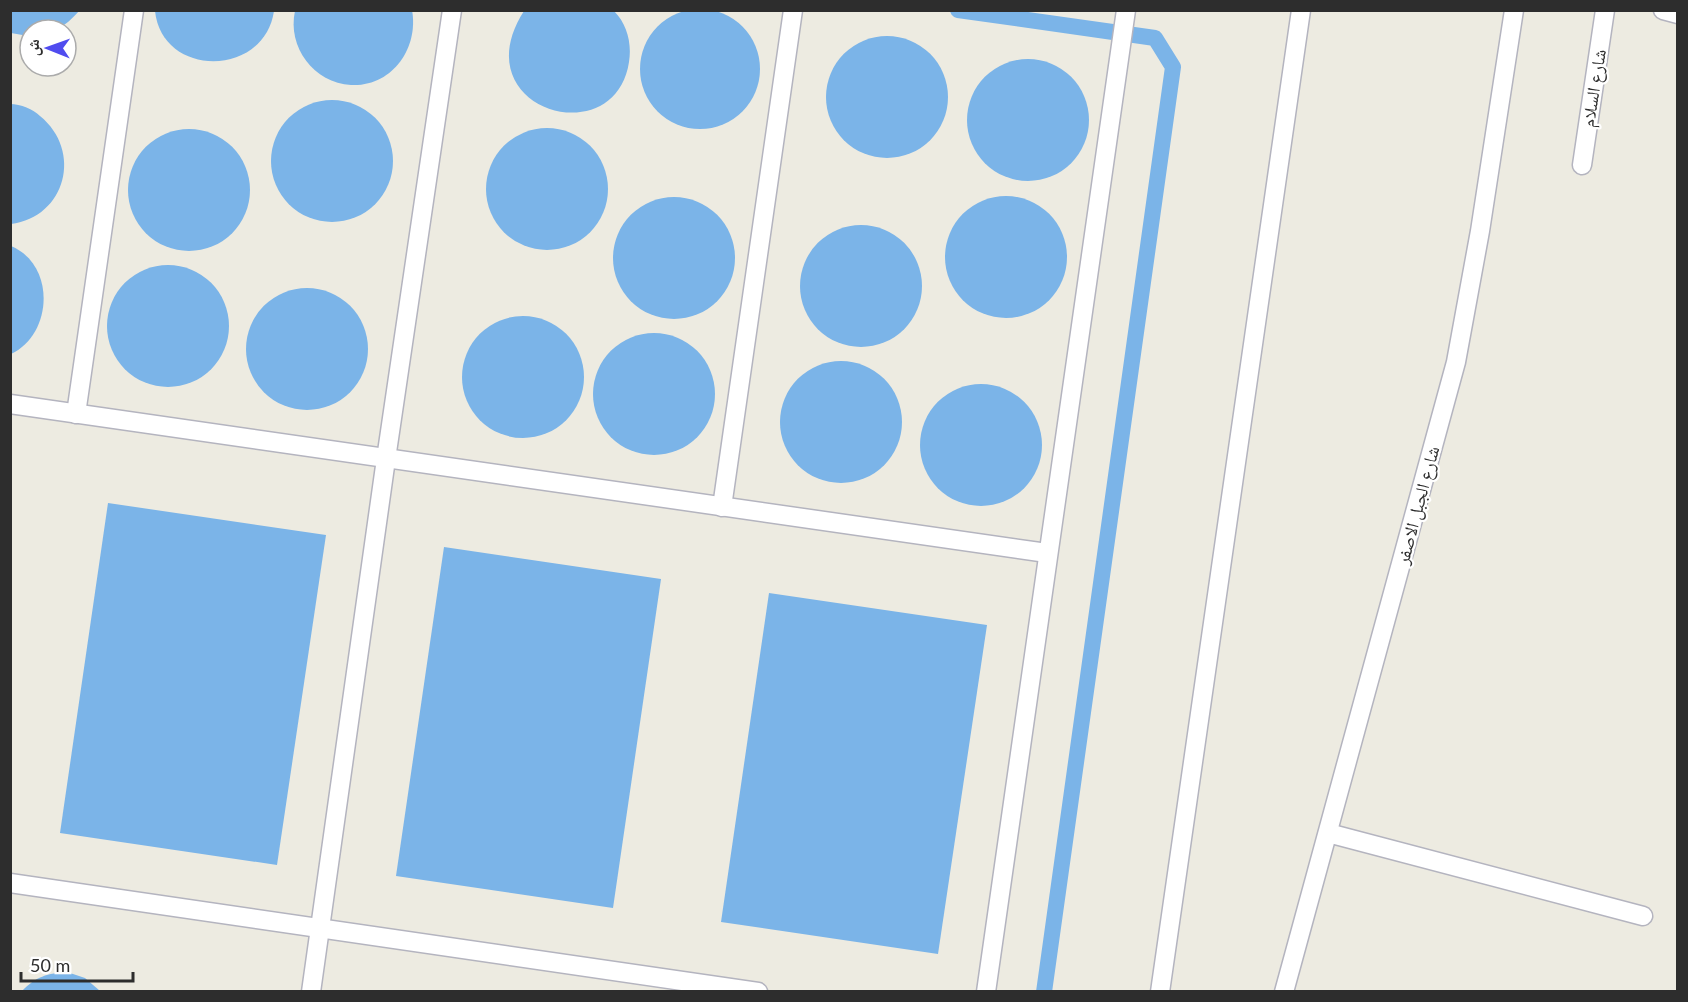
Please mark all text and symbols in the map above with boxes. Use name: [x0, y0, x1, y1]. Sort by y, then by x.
north arrow: [18, 18, 78, 78]
text: ش: [23, 39, 43, 56]
street label: شارع السلام: [1576, 47, 1612, 129]
street label: شارع الجبل الاصفر: [1390, 444, 1444, 568]
scale bar: [21, 945, 134, 983]
text: 50 m: [30, 954, 70, 976]

